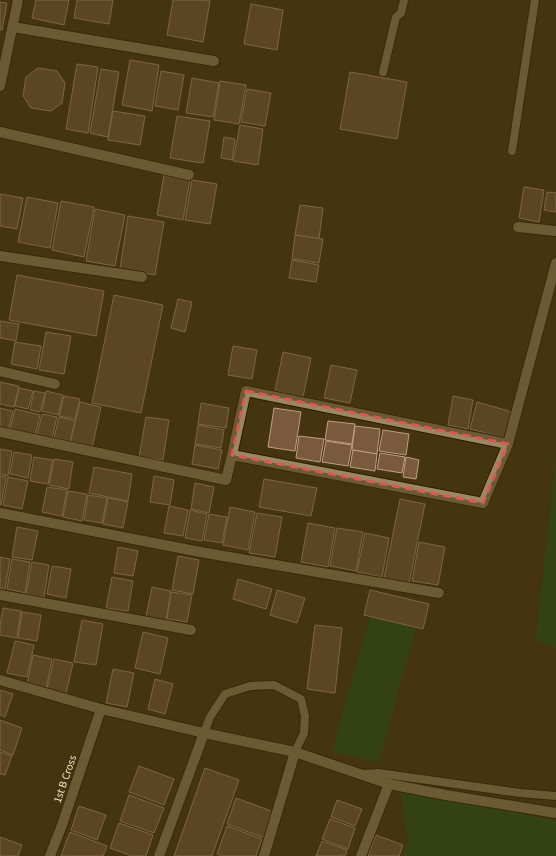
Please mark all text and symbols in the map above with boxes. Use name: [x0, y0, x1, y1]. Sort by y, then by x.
street label: 1st B Cross: [50, 753, 80, 805]

